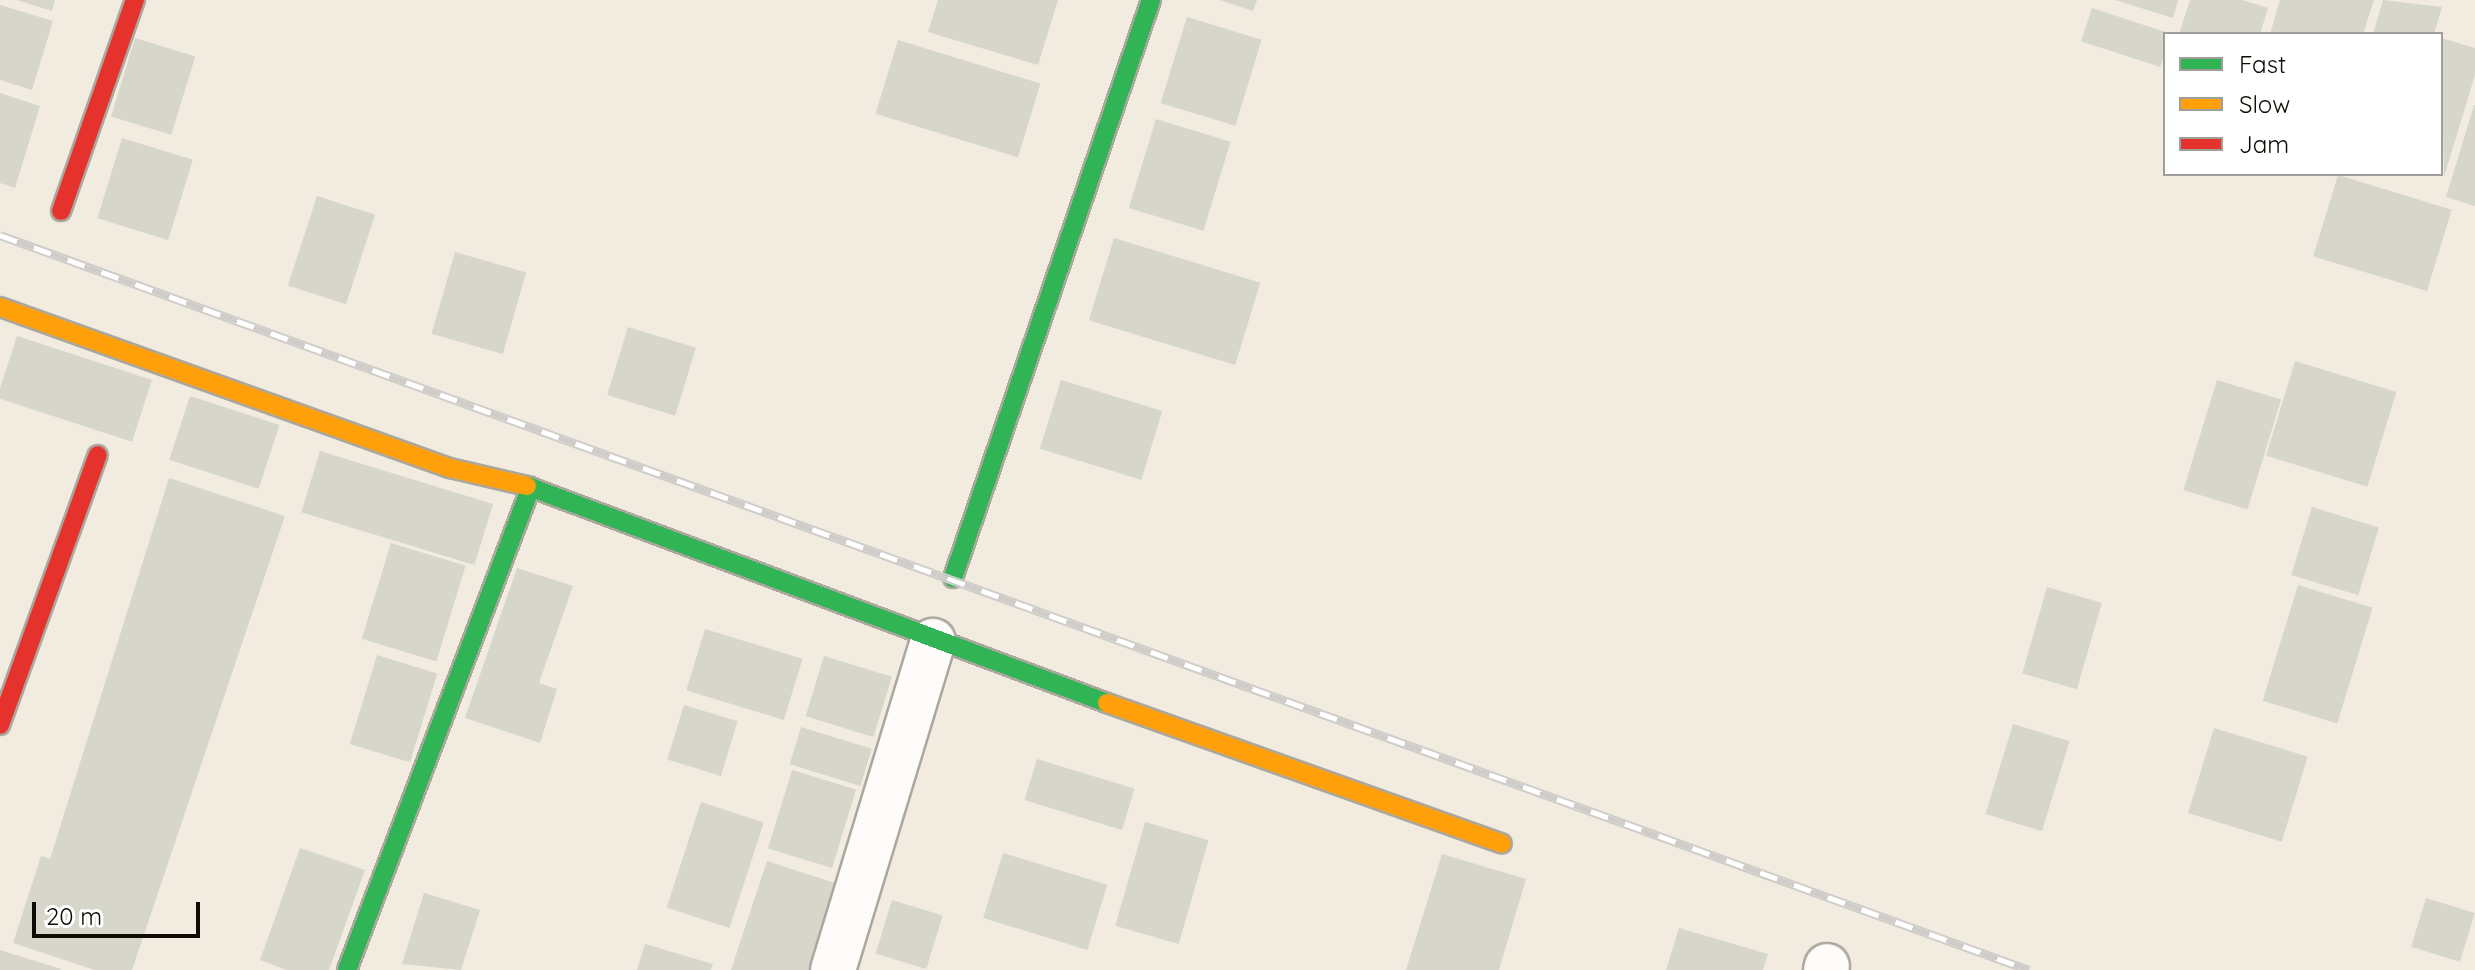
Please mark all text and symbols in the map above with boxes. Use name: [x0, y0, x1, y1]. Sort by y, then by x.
legend: [2163, 32, 2443, 176]
text: Fast: [2239, 49, 2286, 79]
text: Slow: [2239, 89, 2290, 119]
text: Jam: [2239, 129, 2289, 159]
scale bar: [36, 886, 204, 936]
text: 20 m: [46, 901, 102, 931]

